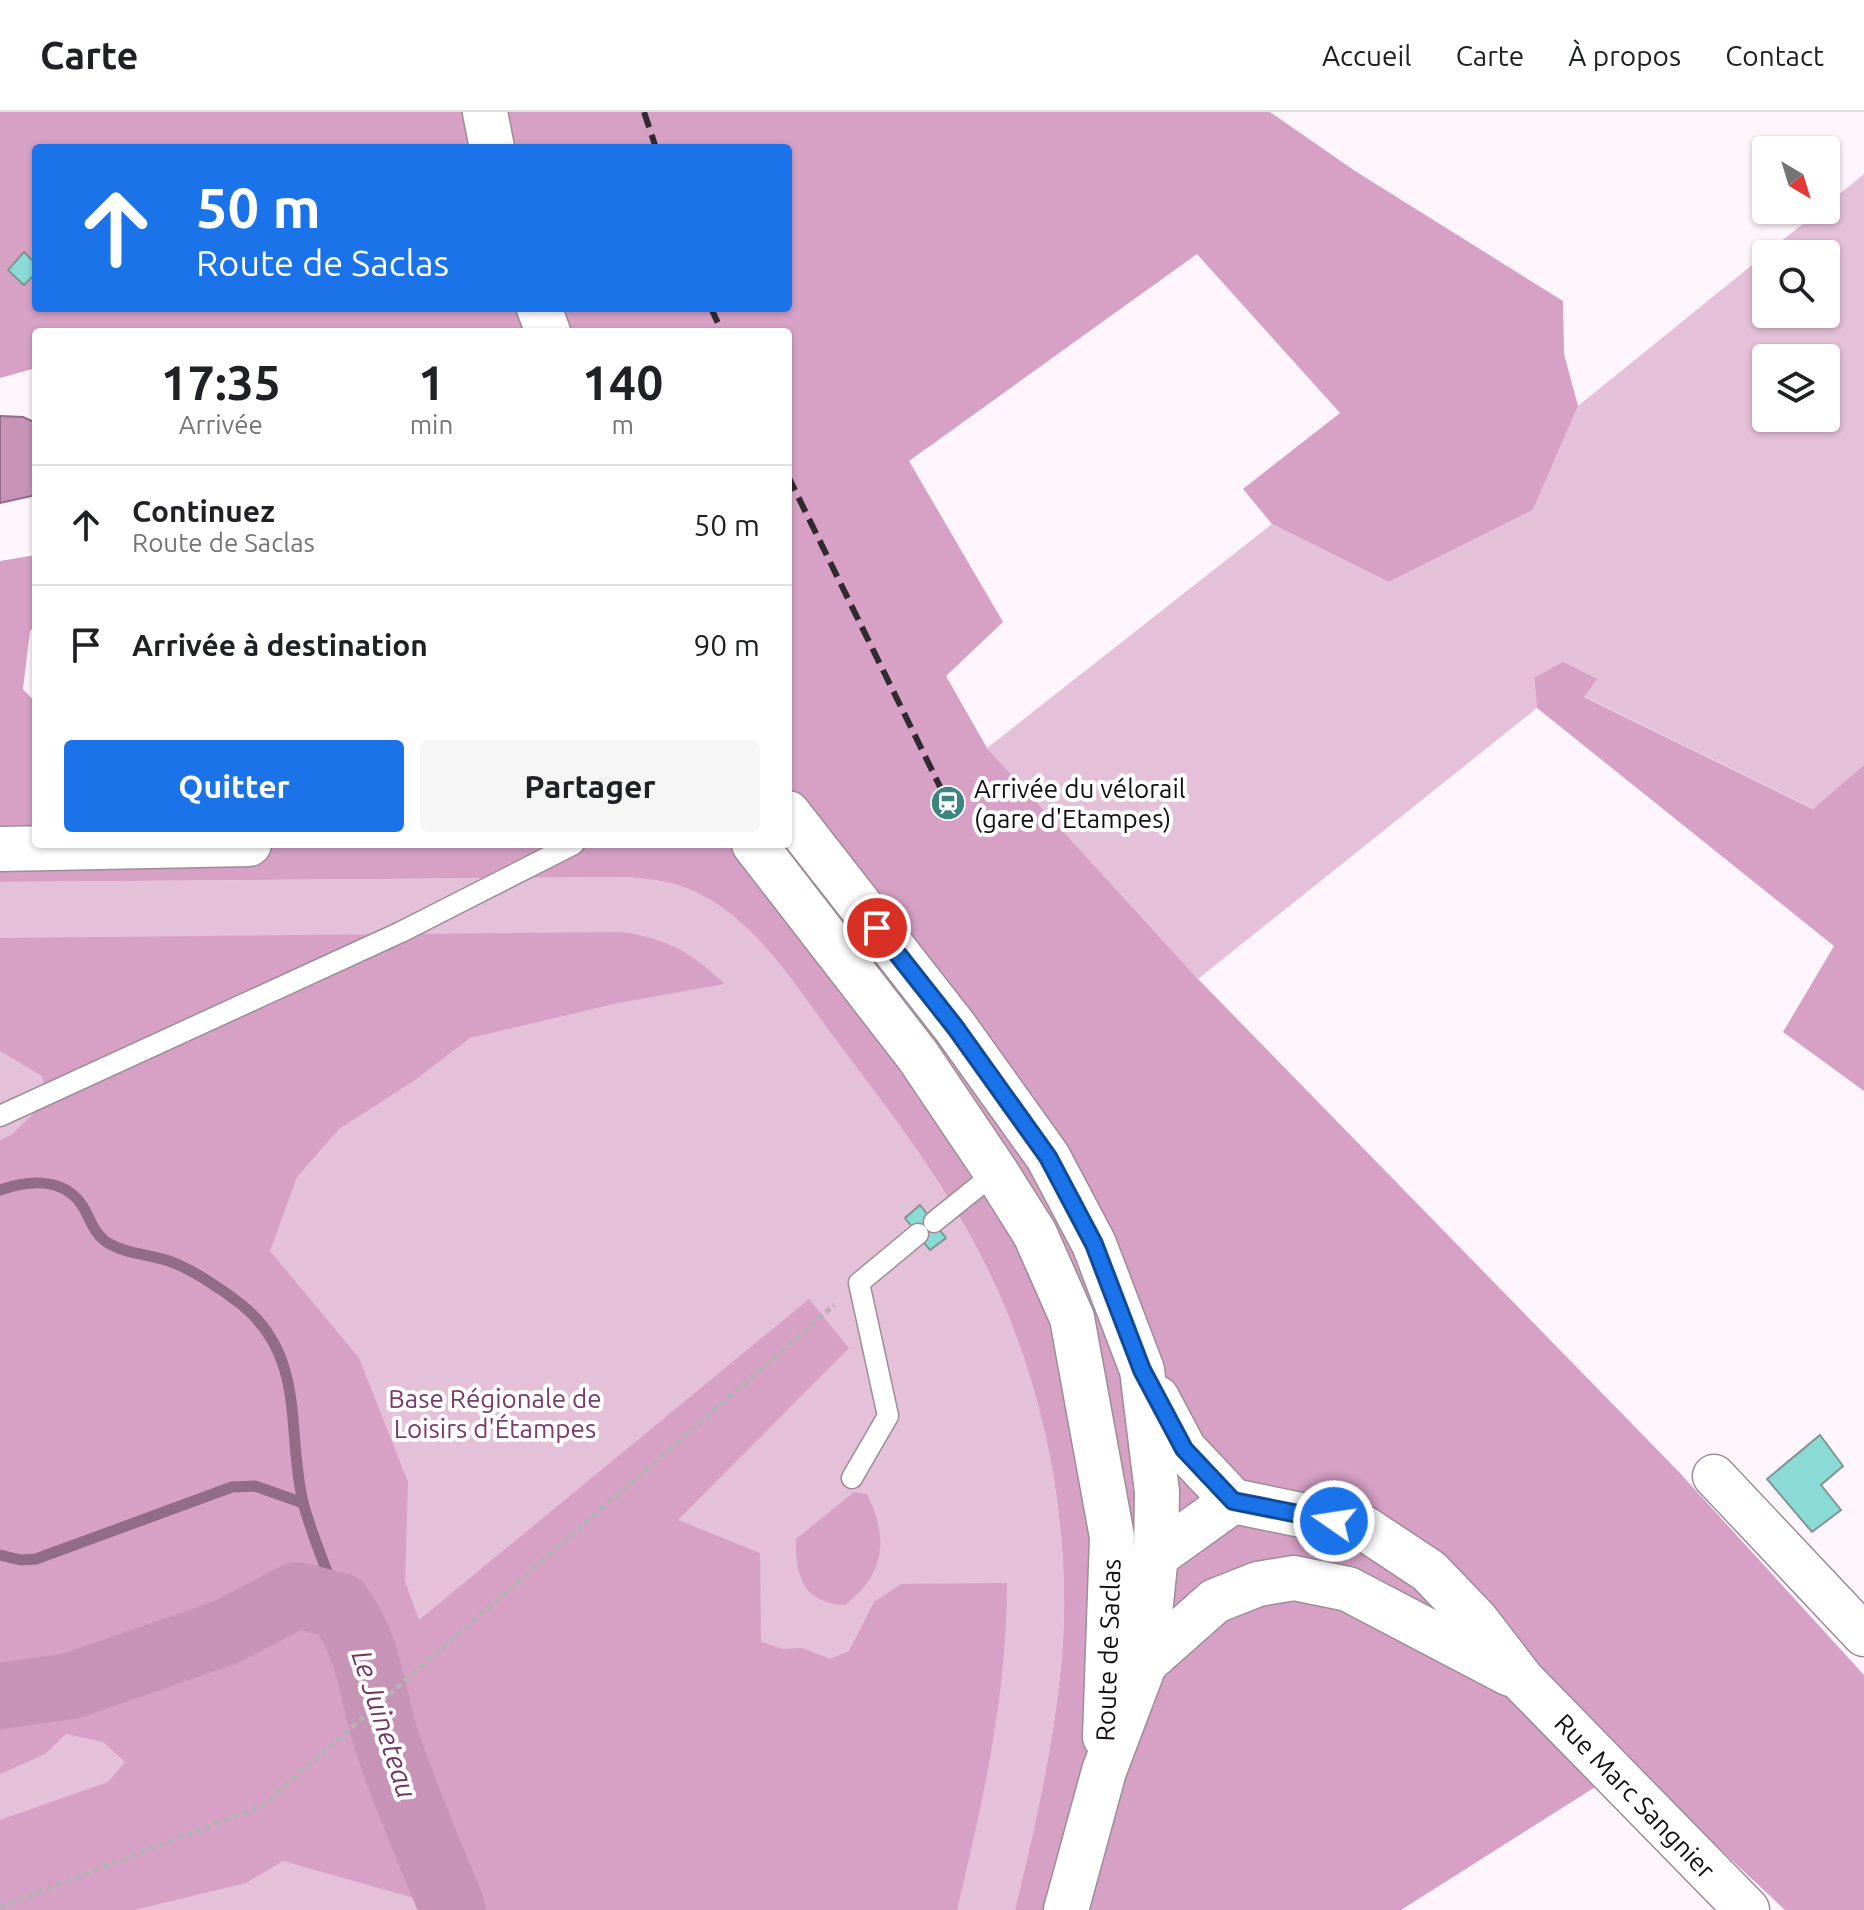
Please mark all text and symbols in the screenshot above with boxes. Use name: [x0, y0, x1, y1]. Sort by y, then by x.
text: Carte: [40, 34, 139, 76]
text: Accueil: [1322, 40, 1412, 71]
text: Carte: [1456, 40, 1524, 71]
text: À propos: [1568, 40, 1681, 71]
text: Contact: [1725, 40, 1824, 71]
north arrow: [1752, 136, 1840, 224]
map controls: [1752, 136, 1840, 432]
icon: ahead: [64, 176, 168, 280]
text: 50 m: [196, 176, 321, 239]
button: search: [1752, 240, 1840, 328]
text: Route de Saclas: [196, 242, 449, 283]
button: layers: [1752, 344, 1840, 432]
text: 17:35: [161, 355, 281, 409]
text: 1: [418, 355, 445, 409]
text: 140: [582, 355, 663, 409]
text: Arrivée: [179, 410, 263, 439]
text: min: [410, 410, 453, 439]
text: m: [611, 410, 634, 439]
text: Continuez: [132, 494, 275, 528]
icon: ahead: [64, 503, 108, 547]
text: 50 m: [693, 508, 760, 542]
text: Route de Saclas: [132, 528, 315, 557]
icon: arrive: [64, 623, 108, 667]
text: Arrivée à destination: [132, 628, 428, 662]
text: 90 m: [693, 628, 760, 662]
button: Quitter: [64, 740, 404, 832]
button: Partager: [420, 740, 760, 832]
place label: Arrivée du vélorail (gare d'Etampes): [974, 774, 1186, 833]
station icon: Arrivée du vélorail (gare d'Etampes): [929, 784, 967, 822]
pin: [843, 894, 911, 962]
icon: arrive: [855, 906, 899, 950]
park label: Base Régionale de Loisirs d'Étampes: [388, 1384, 602, 1443]
position arrow: [1292, 1479, 1376, 1563]
street label: Route de Saclas: [1090, 1558, 1126, 1742]
water label: Le Juineteau: [347, 1646, 423, 1802]
street label: Rue Marc Sangnier: [1549, 1708, 1721, 1884]

